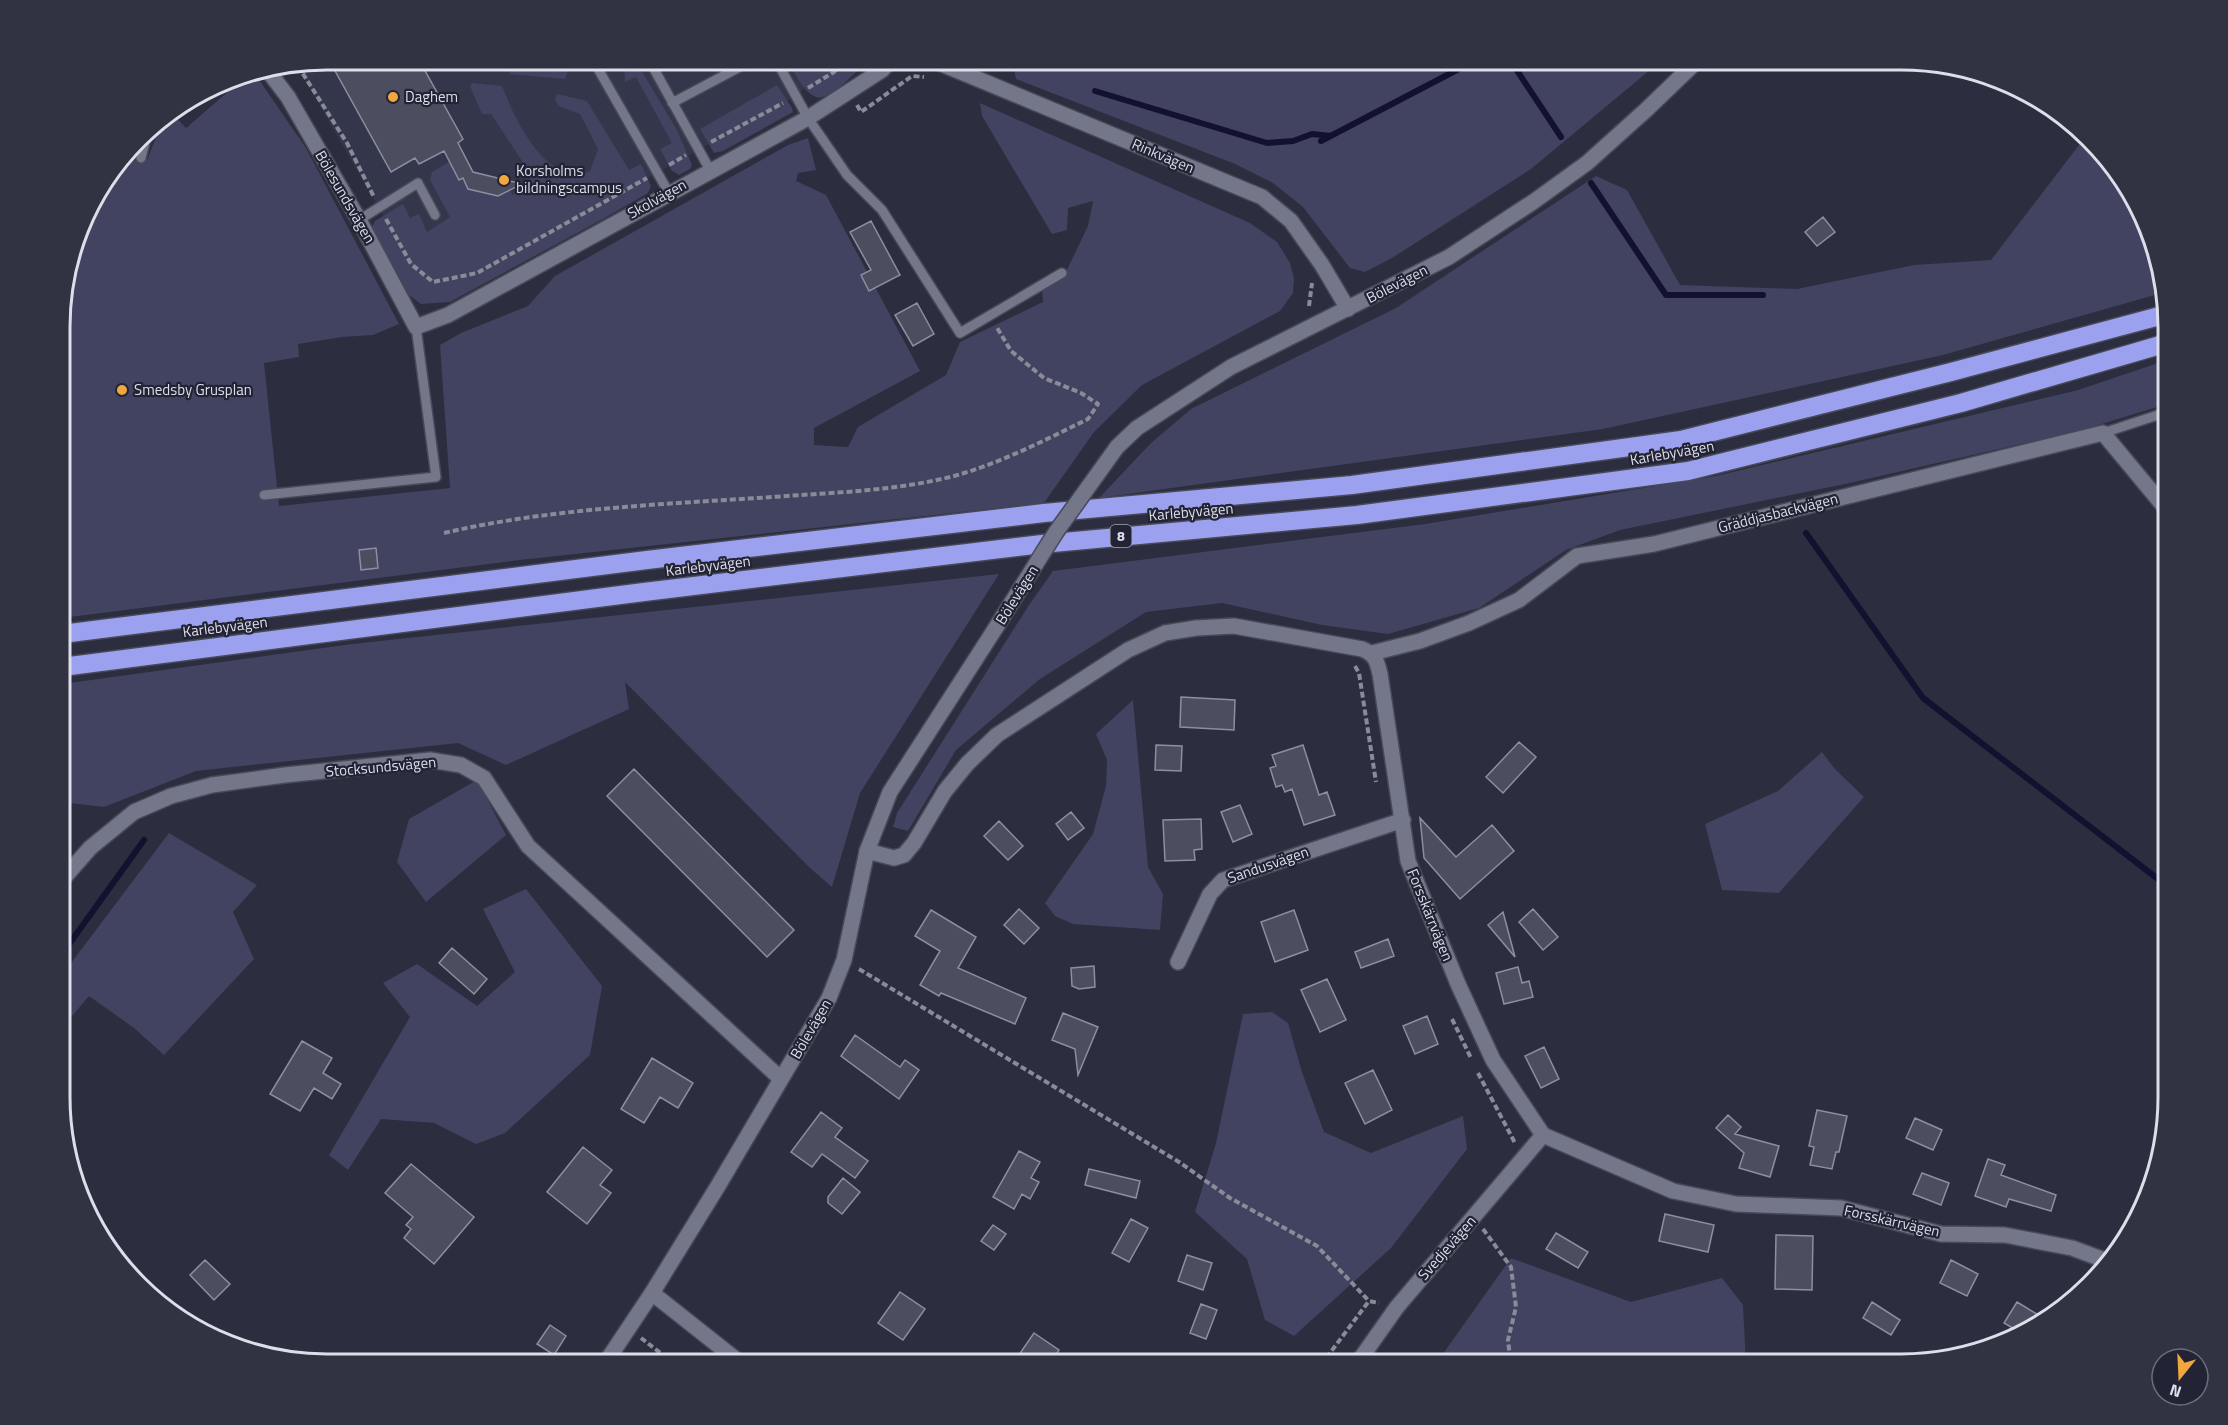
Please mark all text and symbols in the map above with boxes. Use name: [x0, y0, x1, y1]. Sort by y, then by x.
place label: Daghem: [405, 85, 458, 108]
marker: Daghem: [386, 90, 400, 104]
street label: Rinkvägen: [1128, 132, 1198, 179]
street label: Bölesundsvägen: [309, 146, 381, 248]
place label: Korsholms bildningscampus: [516, 159, 622, 199]
marker: Korsholms bildningscampus: [497, 173, 511, 187]
street label: Skolvägen: [623, 173, 691, 224]
street label: Bölevägen: [1362, 258, 1431, 309]
place label: Smedsby Grusplan: [134, 378, 252, 401]
marker: Smedsby Grusplan: [115, 383, 129, 397]
street label: Karlebyvägen: [1628, 434, 1716, 471]
street label: Gräddjasbackvägen: [1716, 487, 1840, 539]
street label: Karlebyvägen: [1147, 496, 1234, 527]
road number: 8: [1110, 525, 1132, 547]
street label: Karlebyvägen: [664, 549, 752, 582]
street label: Bölevägen: [989, 561, 1044, 629]
street label: Karlebyvägen: [181, 610, 269, 643]
street label: Stocksundsvägen: [325, 750, 437, 783]
street label: Sandusvägen: [1224, 840, 1311, 889]
street label: Forsskärrvägen: [1402, 865, 1459, 964]
street label: Bölevägen: [784, 994, 837, 1063]
street label: Forsskärrvägen: [1842, 1198, 1942, 1243]
street label: Svedjevägen: [1412, 1210, 1481, 1285]
north arrow: [2150, 1347, 2210, 1407]
text: N: [2166, 1378, 2184, 1404]

